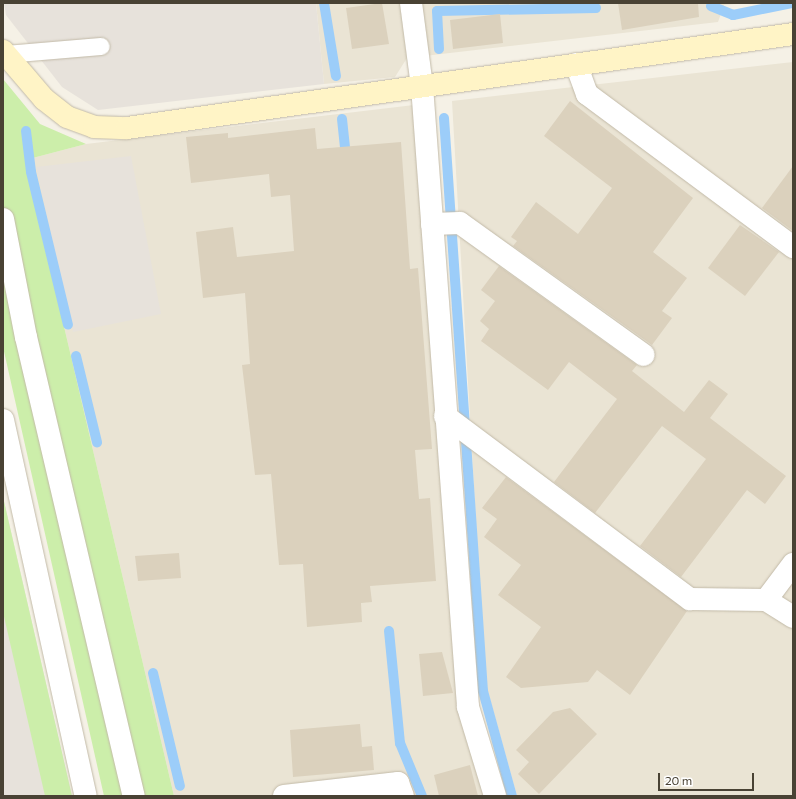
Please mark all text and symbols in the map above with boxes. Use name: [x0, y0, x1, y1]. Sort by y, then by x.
scale bar: [660, 765, 756, 791]
text: 20 m: [665, 773, 692, 787]

